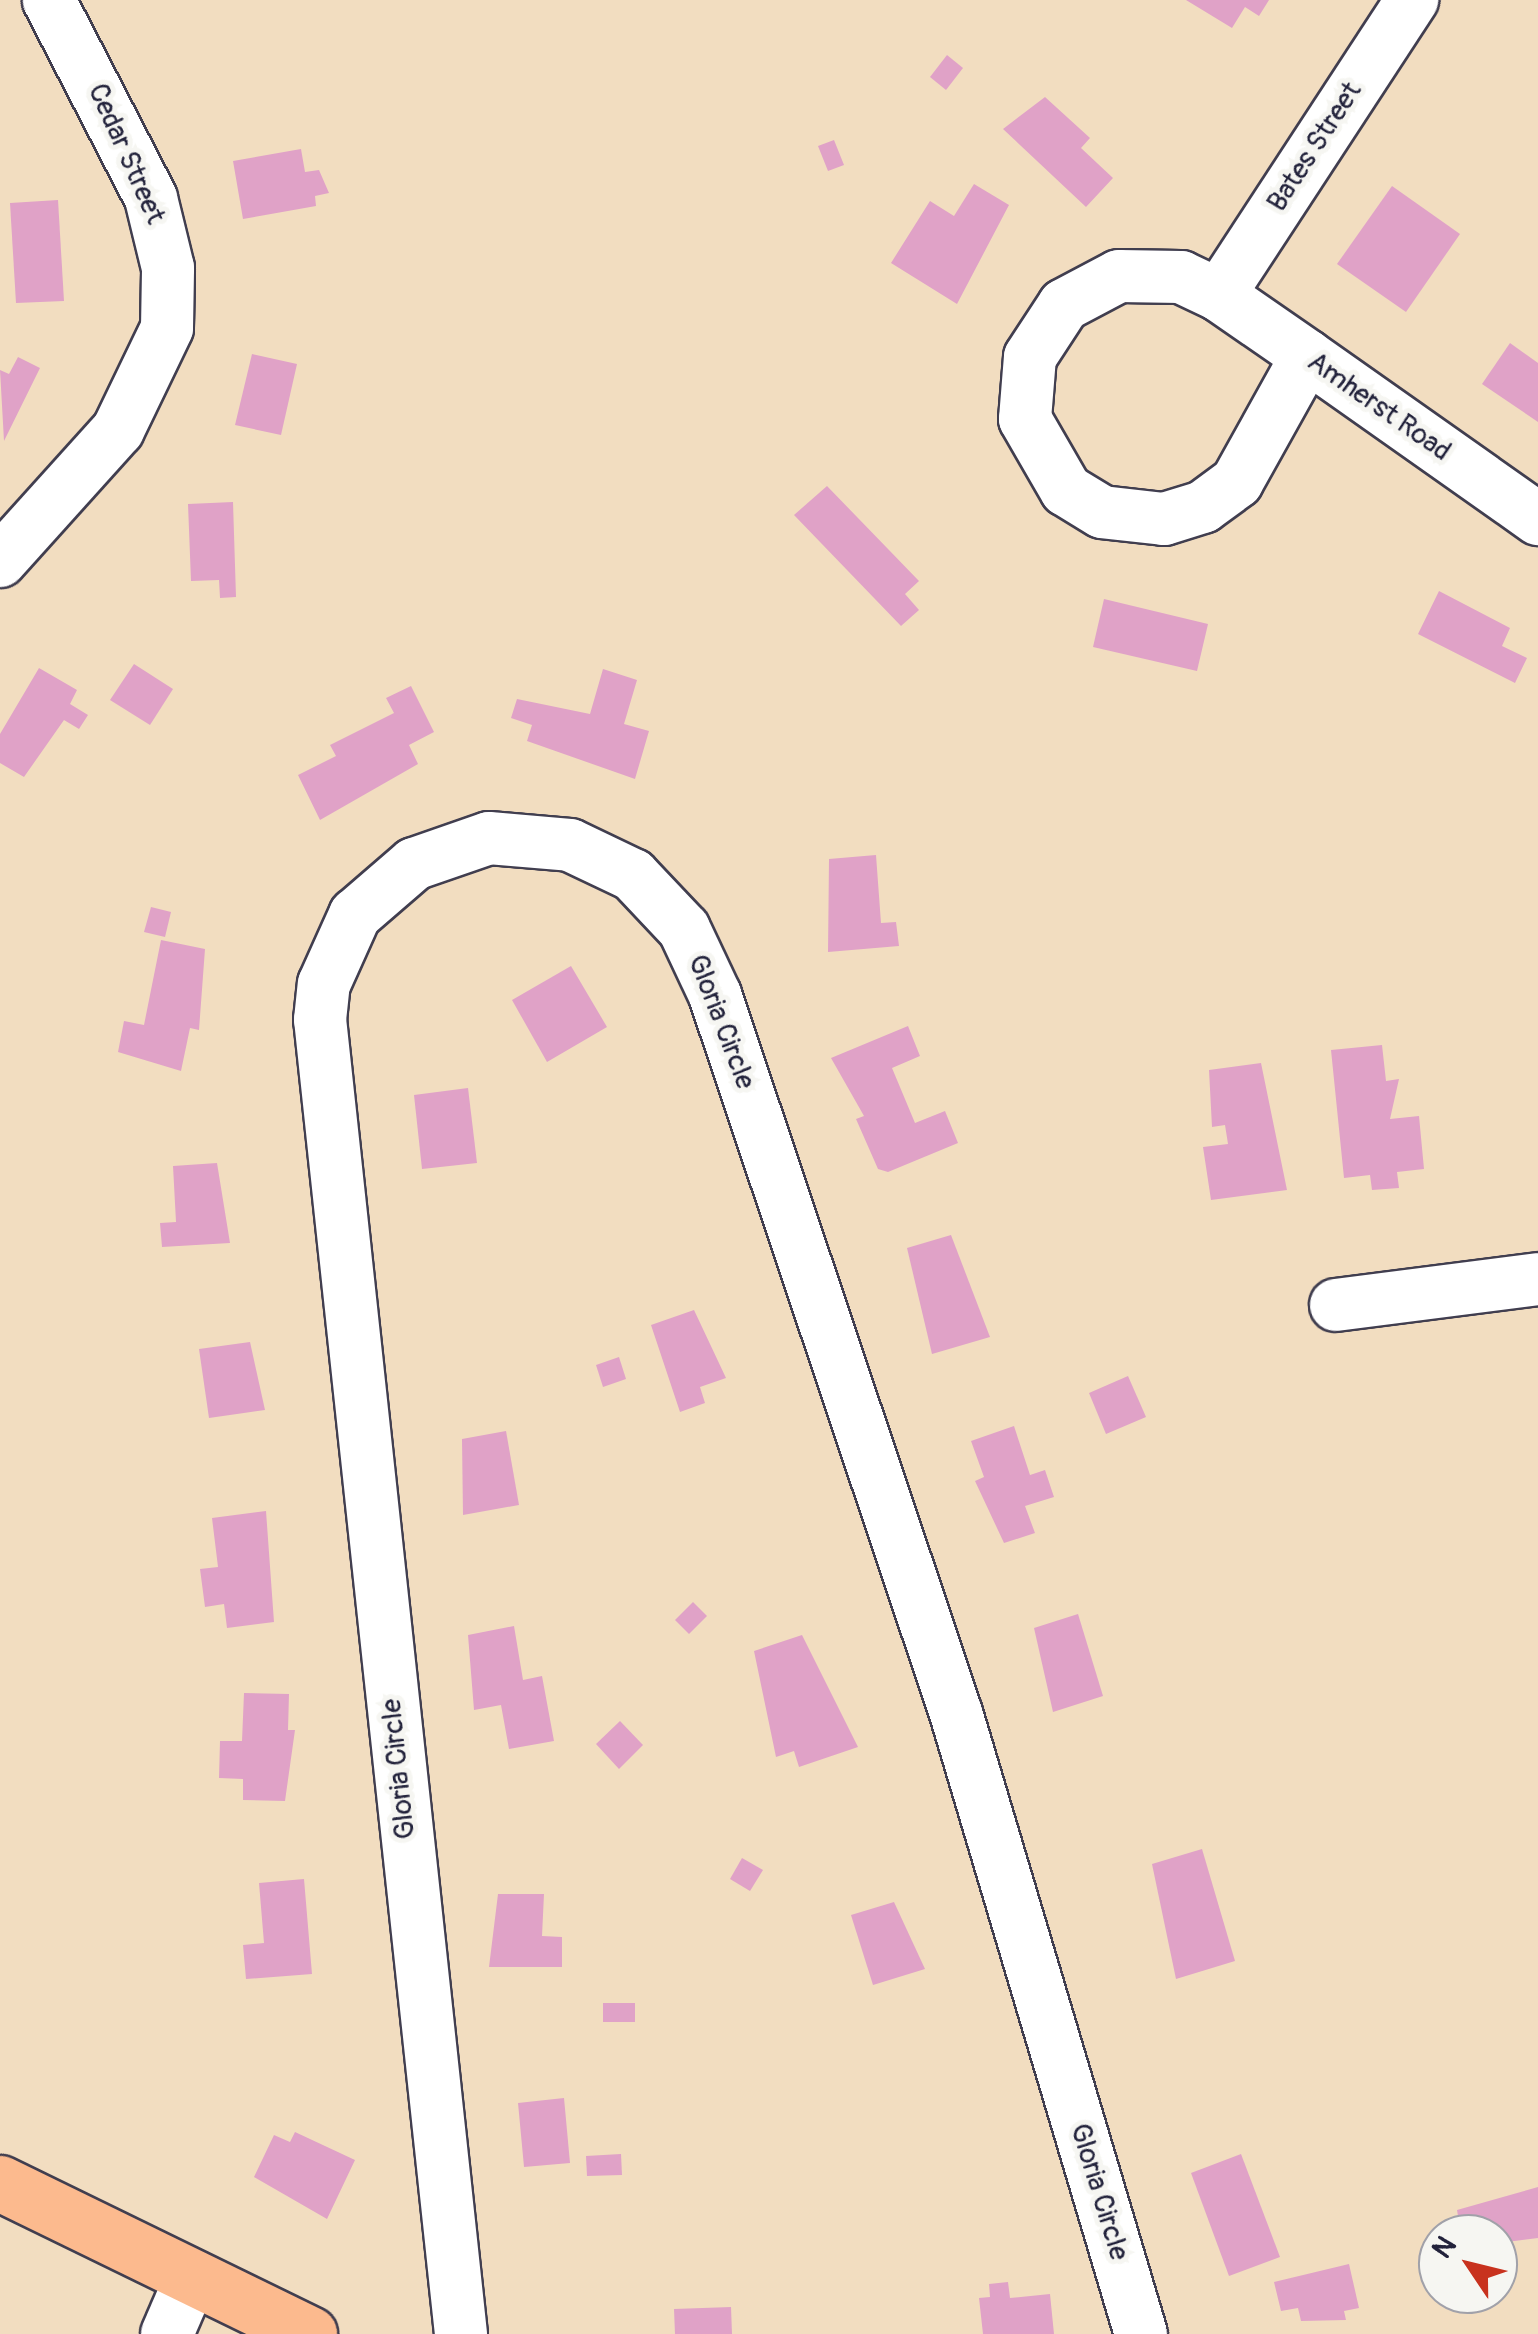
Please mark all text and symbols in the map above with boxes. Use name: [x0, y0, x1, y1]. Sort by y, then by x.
street label: Bates Street: [1261, 76, 1369, 218]
street label: Cedar Street: [80, 79, 172, 229]
street label: Amherst Road: [1301, 345, 1457, 469]
street label: Gloria Circle: [680, 950, 762, 1094]
street label: Gloria Circle: [375, 1697, 423, 1841]
street label: Gloria Circle: [1062, 2120, 1136, 2264]
north arrow: [1418, 2214, 1518, 2314]
text: N: [1425, 2230, 1464, 2265]

